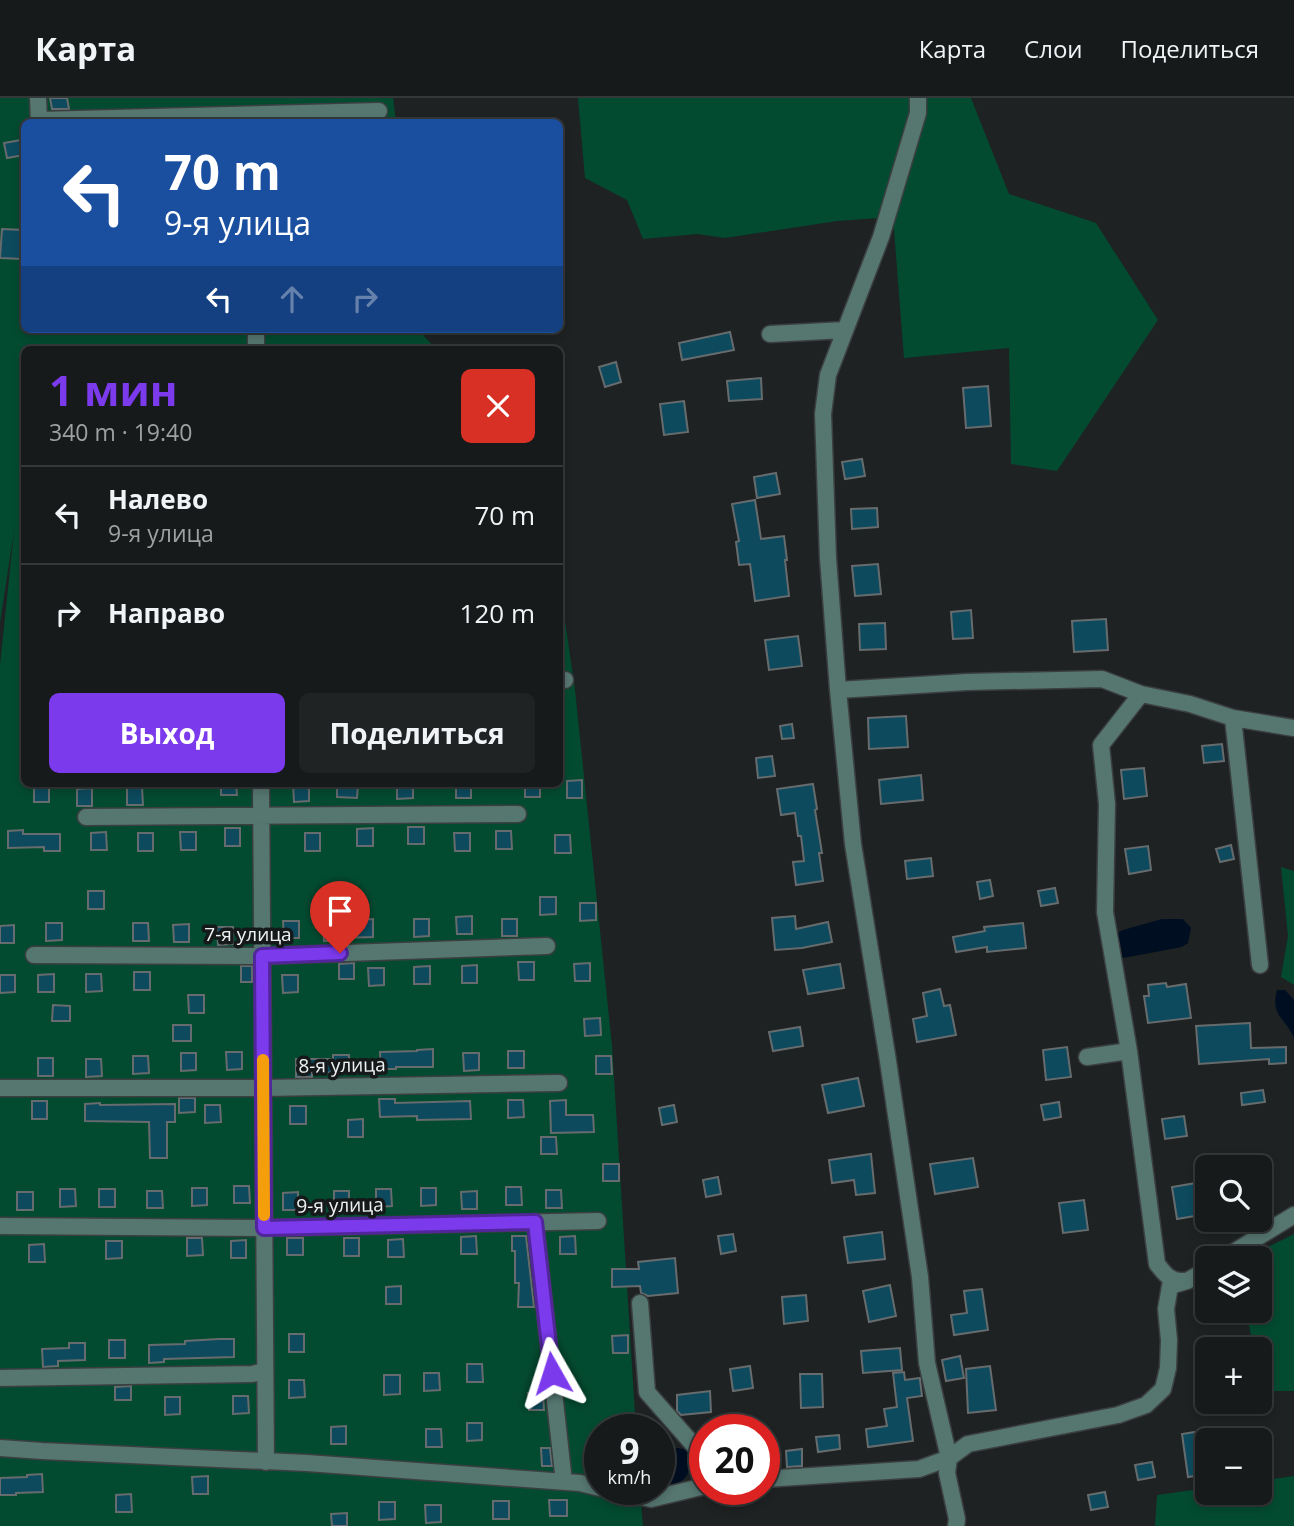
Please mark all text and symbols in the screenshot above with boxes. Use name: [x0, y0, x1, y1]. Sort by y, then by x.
text: Карта: [35, 26, 136, 71]
text: Карта: [919, 32, 986, 65]
text: Слои: [1024, 32, 1083, 65]
text: Поделиться: [1121, 32, 1259, 65]
text: 70 m: [164, 138, 281, 204]
icon: left: [49, 147, 140, 238]
text: 9-я улица: [164, 201, 311, 244]
icon: left: [200, 280, 238, 318]
icon: ahead: [273, 280, 311, 318]
icon: right: [346, 280, 384, 318]
text: 1 мин: [49, 361, 177, 418]
button: close: [461, 369, 535, 443]
text: 340 m · 19:40: [49, 416, 192, 448]
text: Налево: [108, 481, 208, 517]
icon: left: [49, 496, 87, 534]
text: 70 m: [474, 497, 535, 533]
text: 9-я улица: [108, 517, 214, 549]
icon: right: [49, 594, 87, 632]
text: Направо: [108, 595, 225, 631]
text: 120 m: [460, 595, 535, 631]
button: Выход: [49, 693, 285, 773]
button: Поделиться: [299, 693, 535, 773]
pin: [310, 881, 370, 953]
icon: arrive: [321, 892, 359, 930]
street label: 7-я улица: [204, 921, 292, 947]
street label: 8-я улица: [298, 1051, 386, 1079]
map controls: [1195, 1155, 1272, 1505]
button: search: [1195, 1155, 1272, 1232]
street label: 9-я улица: [296, 1191, 384, 1219]
button: layers: [1195, 1246, 1272, 1323]
position arrow: [515, 1336, 589, 1410]
button: +: [1195, 1337, 1272, 1414]
speed limit sign: 20: [689, 1414, 780, 1505]
text: 9: [619, 1427, 640, 1474]
button: −: [1195, 1428, 1272, 1505]
text: km/h: [608, 1465, 651, 1489]

